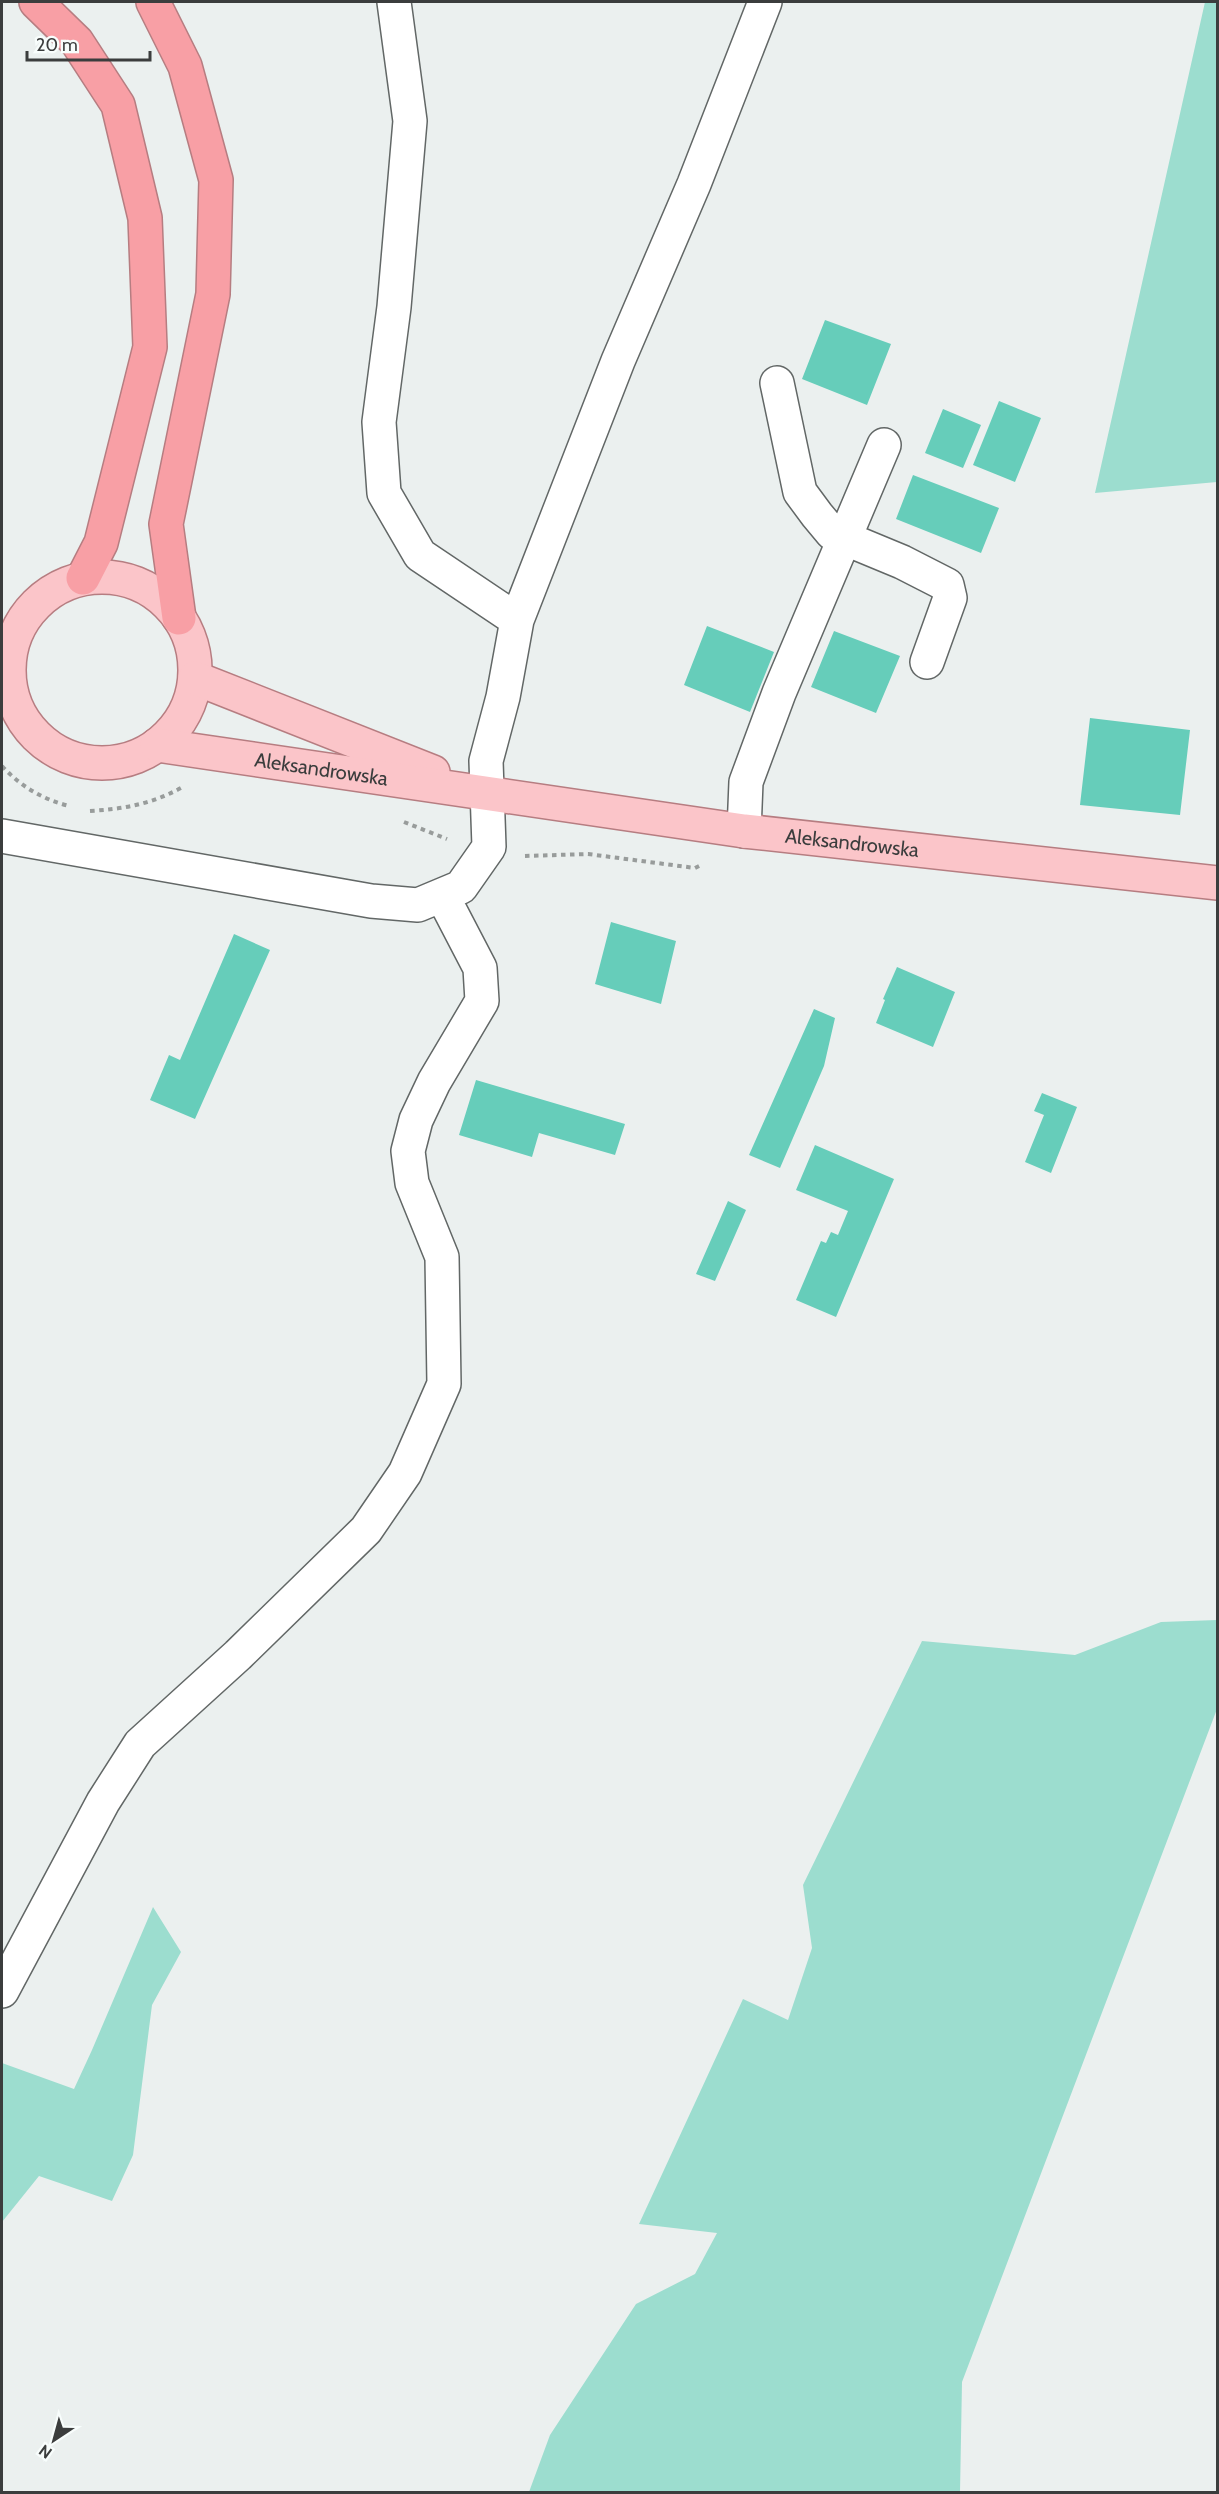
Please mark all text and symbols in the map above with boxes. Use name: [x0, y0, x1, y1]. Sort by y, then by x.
scale bar: [27, 24, 150, 62]
text: 20 m: [36, 34, 78, 56]
street label: Aleksandrowska: [253, 747, 390, 791]
street label: Aleksandrowska: [784, 824, 921, 862]
north arrow: [24, 2410, 84, 2470]
text: N: [35, 2441, 56, 2463]

